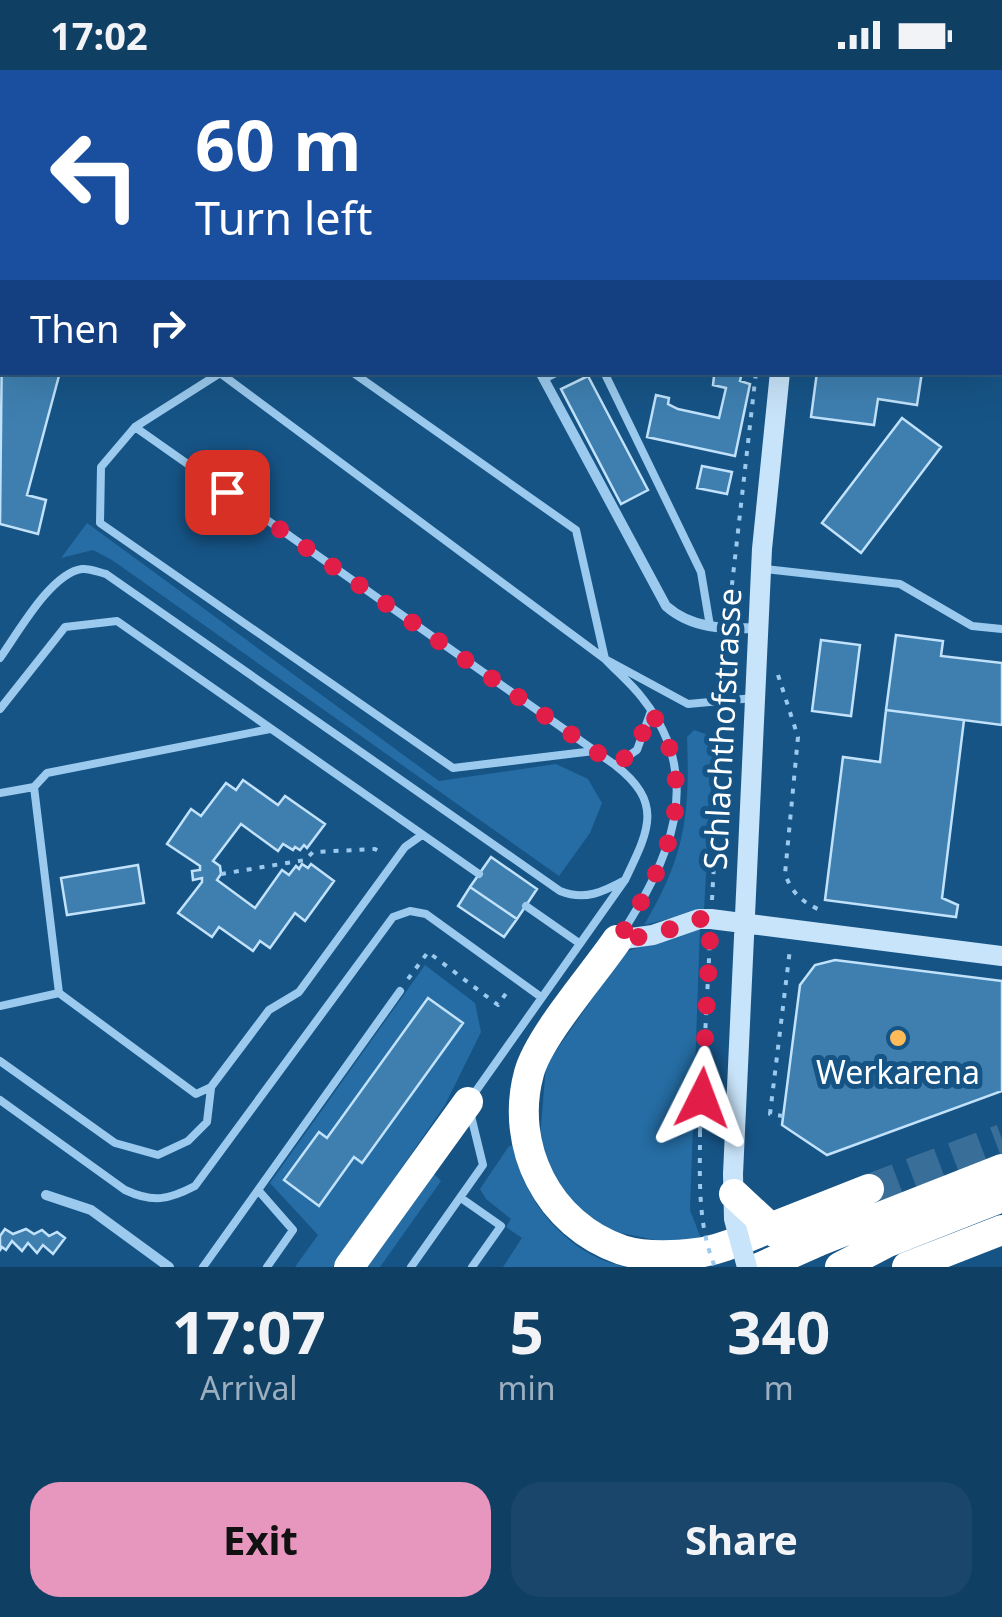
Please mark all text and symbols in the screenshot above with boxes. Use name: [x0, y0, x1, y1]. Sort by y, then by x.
text: 17:02: [50, 9, 148, 61]
text: 60 m: [195, 96, 362, 192]
icon: left: [30, 110, 160, 240]
text: Turn left: [195, 187, 372, 248]
icon: right: [140, 300, 195, 355]
text: Then: [30, 302, 120, 354]
pin: [185, 450, 270, 535]
icon: arrive: [200, 465, 255, 520]
street label: Schlachthofstrasse: [693, 587, 750, 871]
marker: Werkarena: [887, 1027, 909, 1049]
position arrow: [650, 1046, 754, 1150]
place label: Werkarena: [816, 1050, 980, 1093]
text: 17:07: [172, 1290, 326, 1372]
text: 5: [509, 1290, 544, 1372]
text: 340: [727, 1290, 830, 1372]
text: Arrival: [200, 1366, 298, 1409]
text: min: [498, 1366, 556, 1409]
text: m: [764, 1366, 794, 1409]
button: Exit: [30, 1482, 491, 1597]
button: Share: [511, 1482, 972, 1597]

